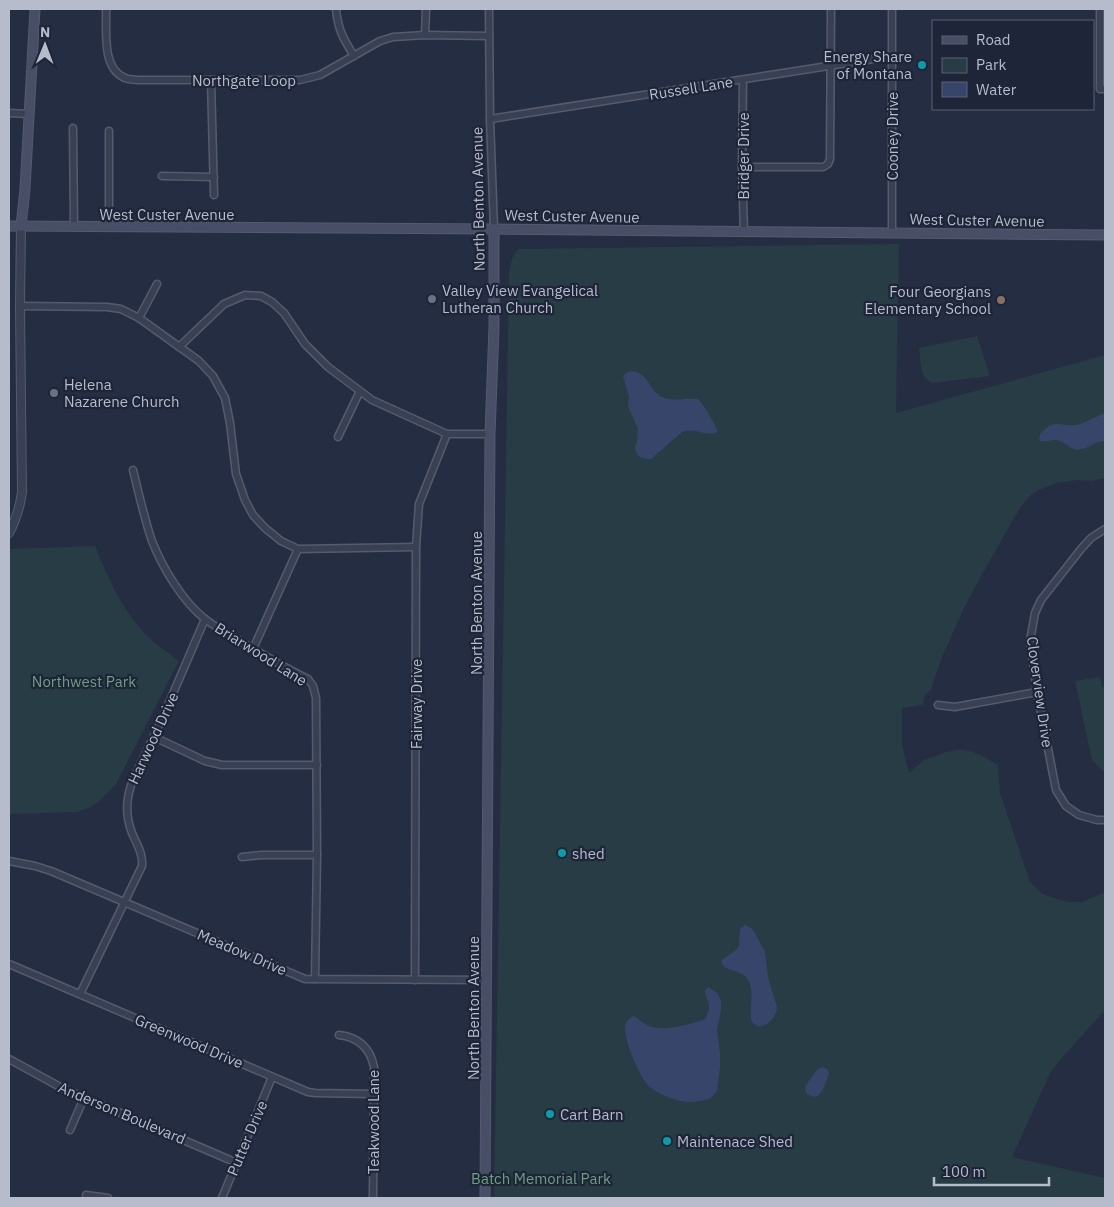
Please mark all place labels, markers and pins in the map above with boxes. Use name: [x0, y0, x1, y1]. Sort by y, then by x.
place label: Energy Share of Montana: [823, 47, 912, 83]
marker: Energy Share of Montana: [916, 59, 928, 71]
place label: Valley View Evangelical Lutheran Church: [442, 281, 598, 317]
place label: Four Georgians Elementary School: [864, 282, 991, 318]
marker: Valley View Evangelical Lutheran Church: [426, 293, 438, 305]
marker: Four Georgians Elementary School: [995, 294, 1007, 306]
place label: Helena Nazarene Church: [64, 375, 179, 411]
marker: Helena Nazarene Church: [48, 387, 60, 399]
place label: shed: [572, 844, 605, 863]
marker: shed: [556, 847, 568, 859]
place label: Cart Barn: [560, 1105, 624, 1124]
marker: Cart Barn: [544, 1108, 556, 1120]
place label: Maintenace Shed: [677, 1132, 793, 1151]
marker: Maintenace Shed: [661, 1135, 673, 1147]

